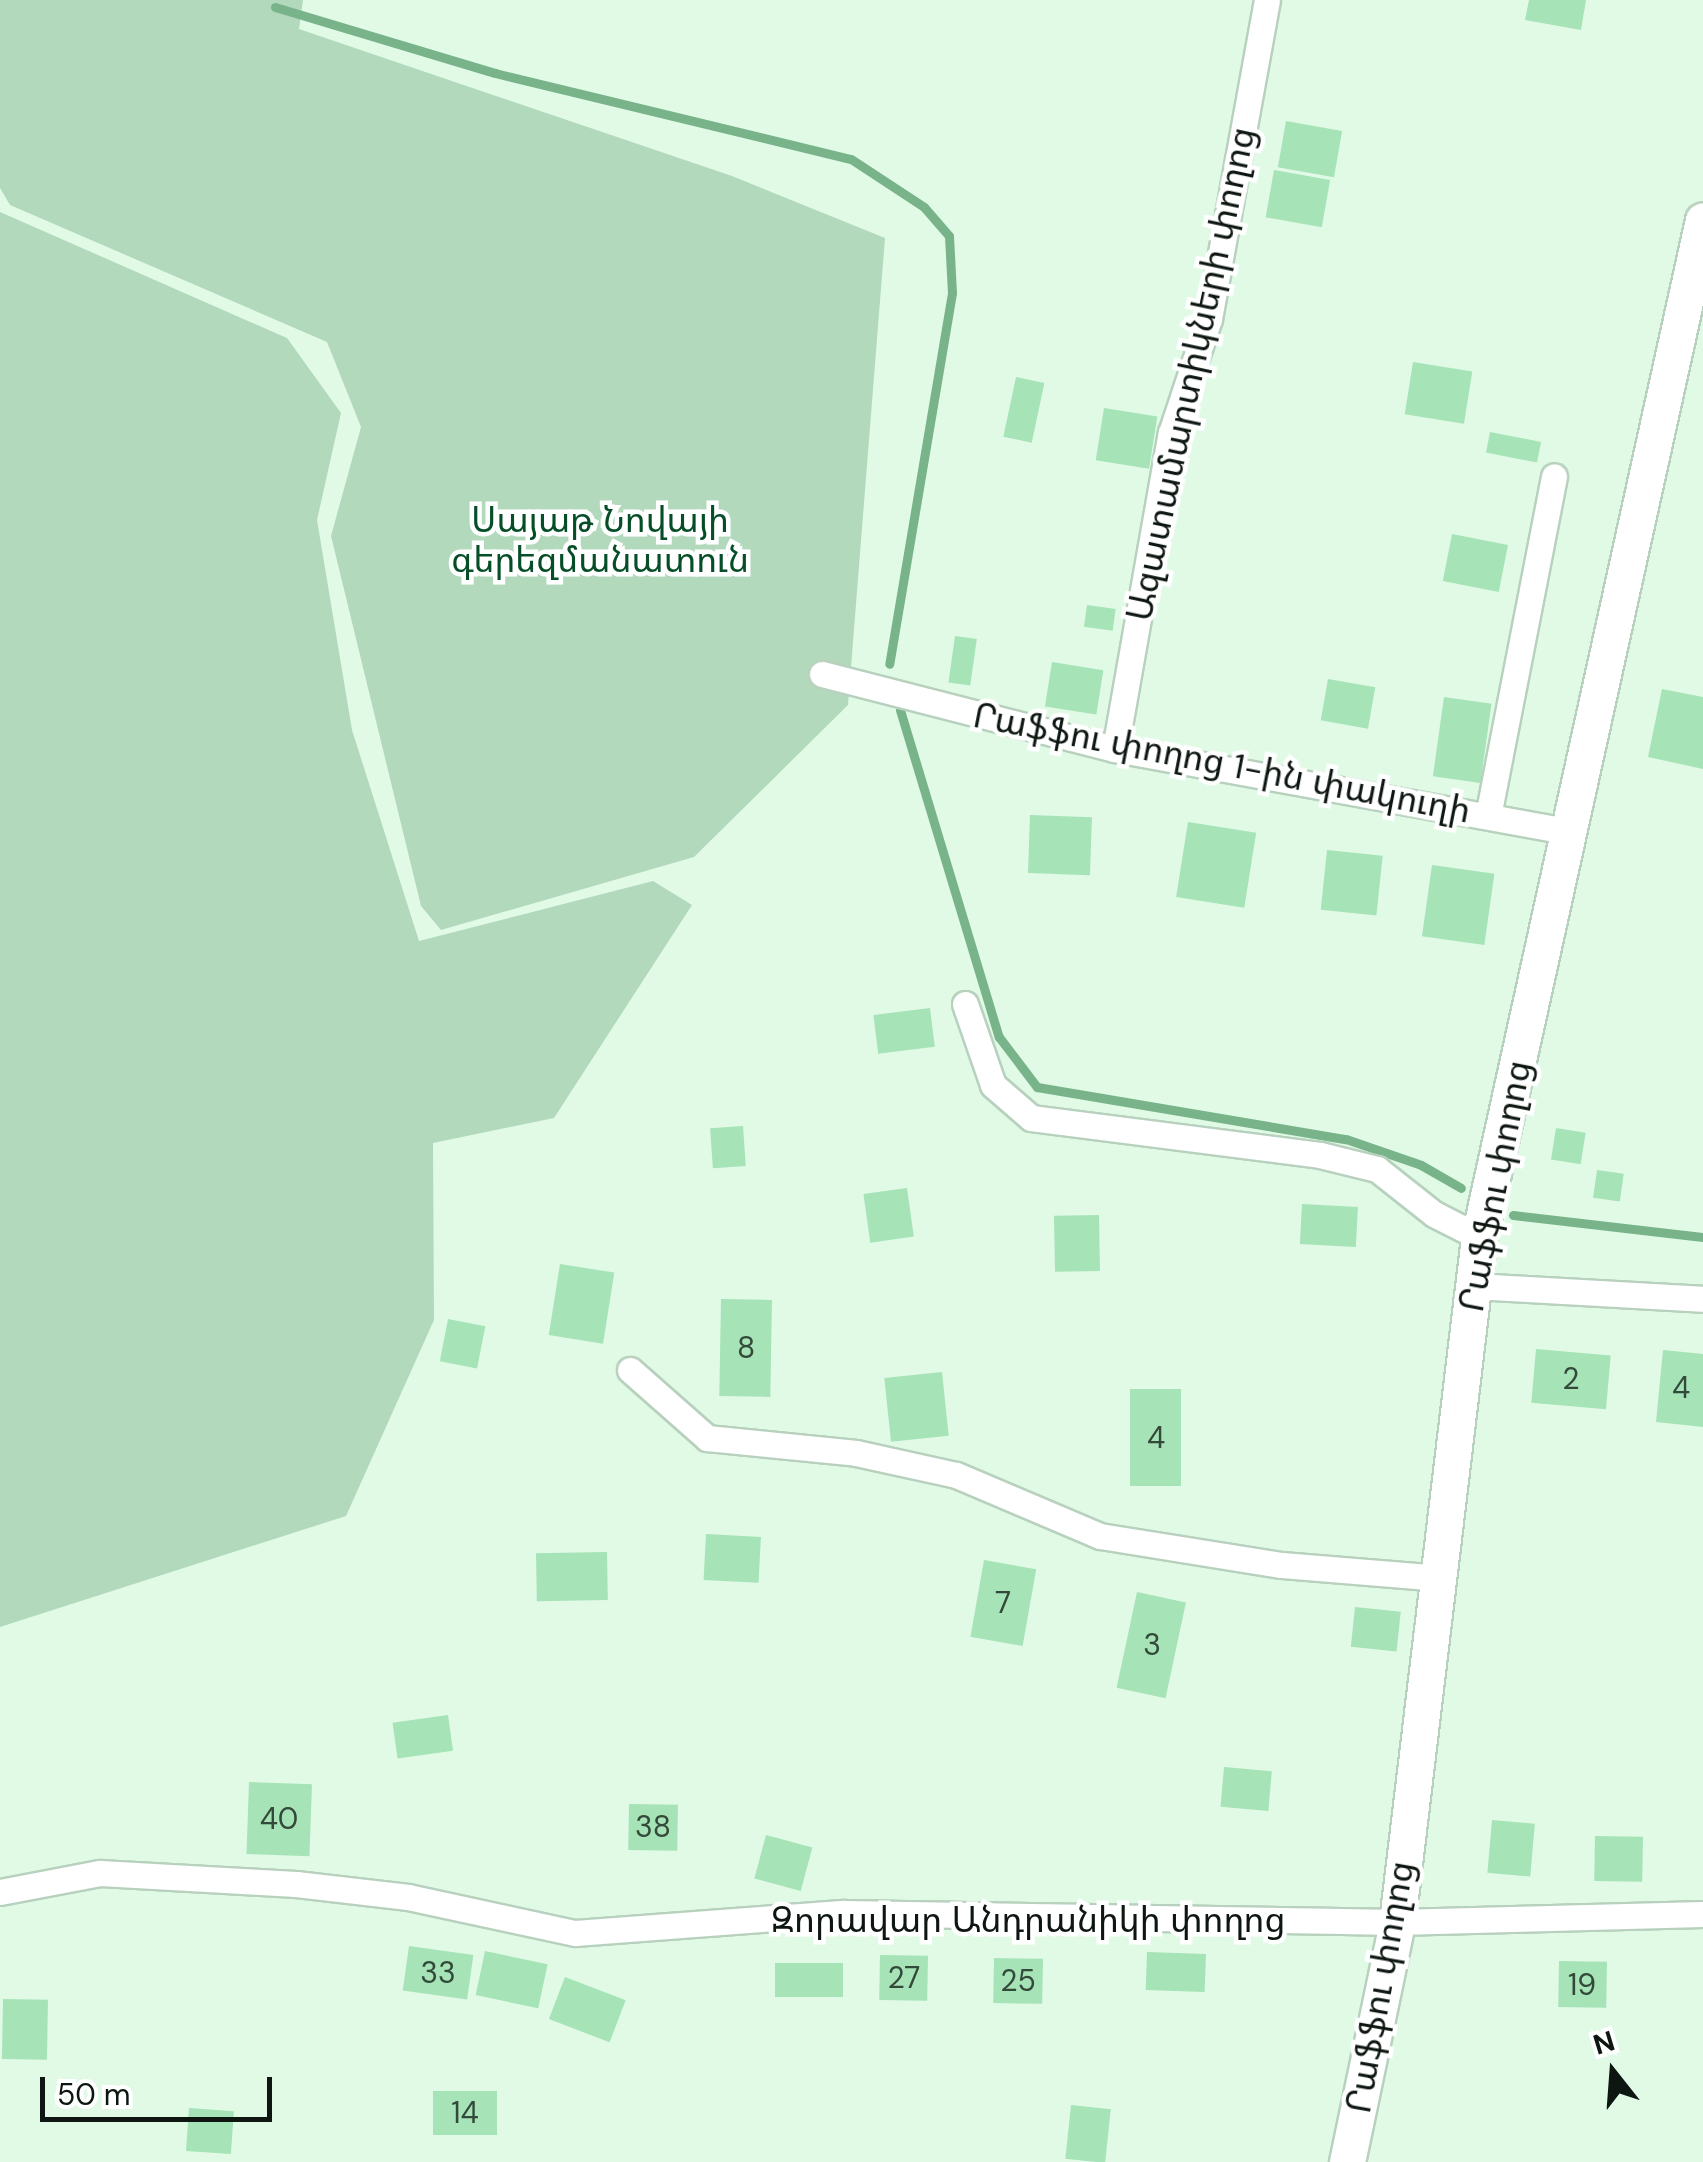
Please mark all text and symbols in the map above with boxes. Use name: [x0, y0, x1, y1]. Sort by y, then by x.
street label: Ազատամարտիկների փողոց: [1118, 123, 1264, 625]
park label: Սայաթ Նովայի գերեզմանատուն: [451, 499, 749, 581]
street label: Րաֆֆու փողոց 1-ին փակուղի: [970, 694, 1474, 832]
street label: Րաֆֆու փողոց: [1450, 1057, 1540, 1315]
house number: 8: [737, 1330, 755, 1366]
house number: 2: [1562, 1361, 1580, 1397]
house number: 4: [1672, 1370, 1690, 1406]
house number: 4: [1147, 1420, 1165, 1456]
house number: 7: [995, 1585, 1011, 1621]
house number: 3: [1143, 1627, 1161, 1663]
house number: 40: [260, 1801, 298, 1837]
house number: 38: [635, 1809, 671, 1845]
street label: Րաֆֆու փողոց: [1337, 1858, 1423, 2116]
street label: Զորավար Անդրանիկի փողոց: [771, 1899, 1285, 1941]
house number: 33: [420, 1955, 456, 1991]
house number: 27: [888, 1960, 920, 1996]
house number: 25: [1000, 1963, 1036, 1999]
house number: 19: [1568, 1967, 1596, 2003]
north arrow: [1563, 2022, 1663, 2122]
text: N: [1589, 2022, 1619, 2064]
scale bar: [45, 2057, 278, 2119]
text: 50 m: [57, 2075, 131, 2114]
house number: 14: [451, 2095, 479, 2131]

